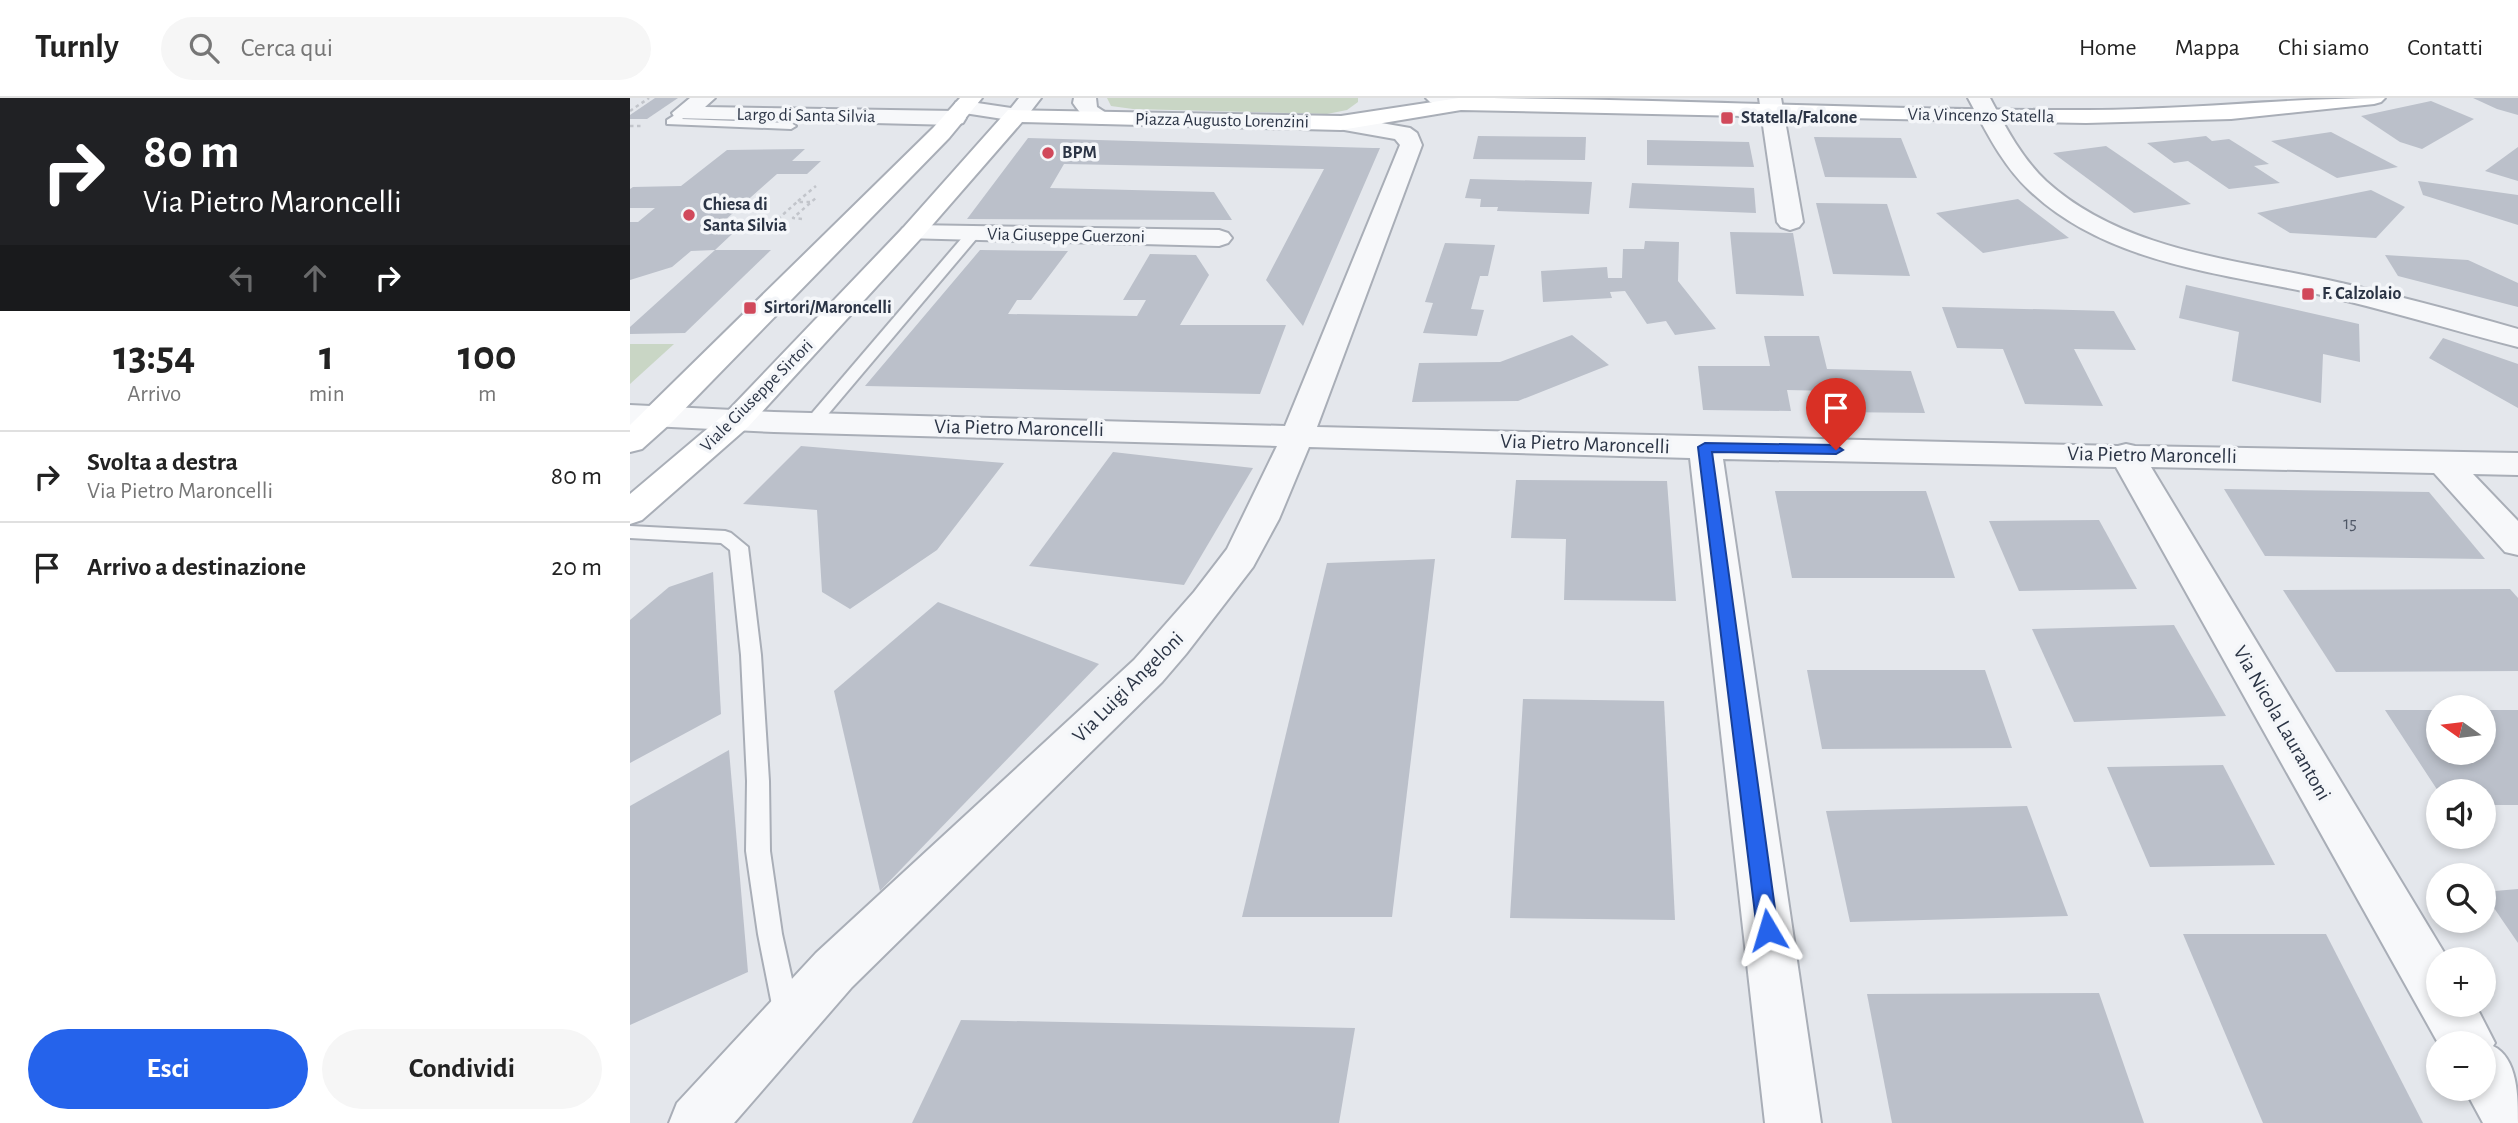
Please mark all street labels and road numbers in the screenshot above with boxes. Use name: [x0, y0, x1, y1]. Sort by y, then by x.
street label: Largo di Santa Silvia: [736, 106, 876, 126]
street label: Via Vincenzo Statella: [1908, 106, 2054, 126]
street label: Piazza Augusto Lorenzini: [1135, 110, 1309, 132]
street label: Via Giuseppe Guerzoni: [987, 226, 1145, 246]
street label: Viale Giuseppe Sirtori: [697, 336, 817, 456]
street label: Via Pietro Maroncelli: [934, 416, 1104, 440]
street label: Via Pietro Maroncelli: [1500, 431, 1670, 457]
street label: Via Pietro Maroncelli: [2067, 443, 2237, 467]
street label: Via Luigi Angeloni: [1069, 628, 1187, 746]
street label: Via Nicola Laurantoni: [2229, 642, 2335, 804]

